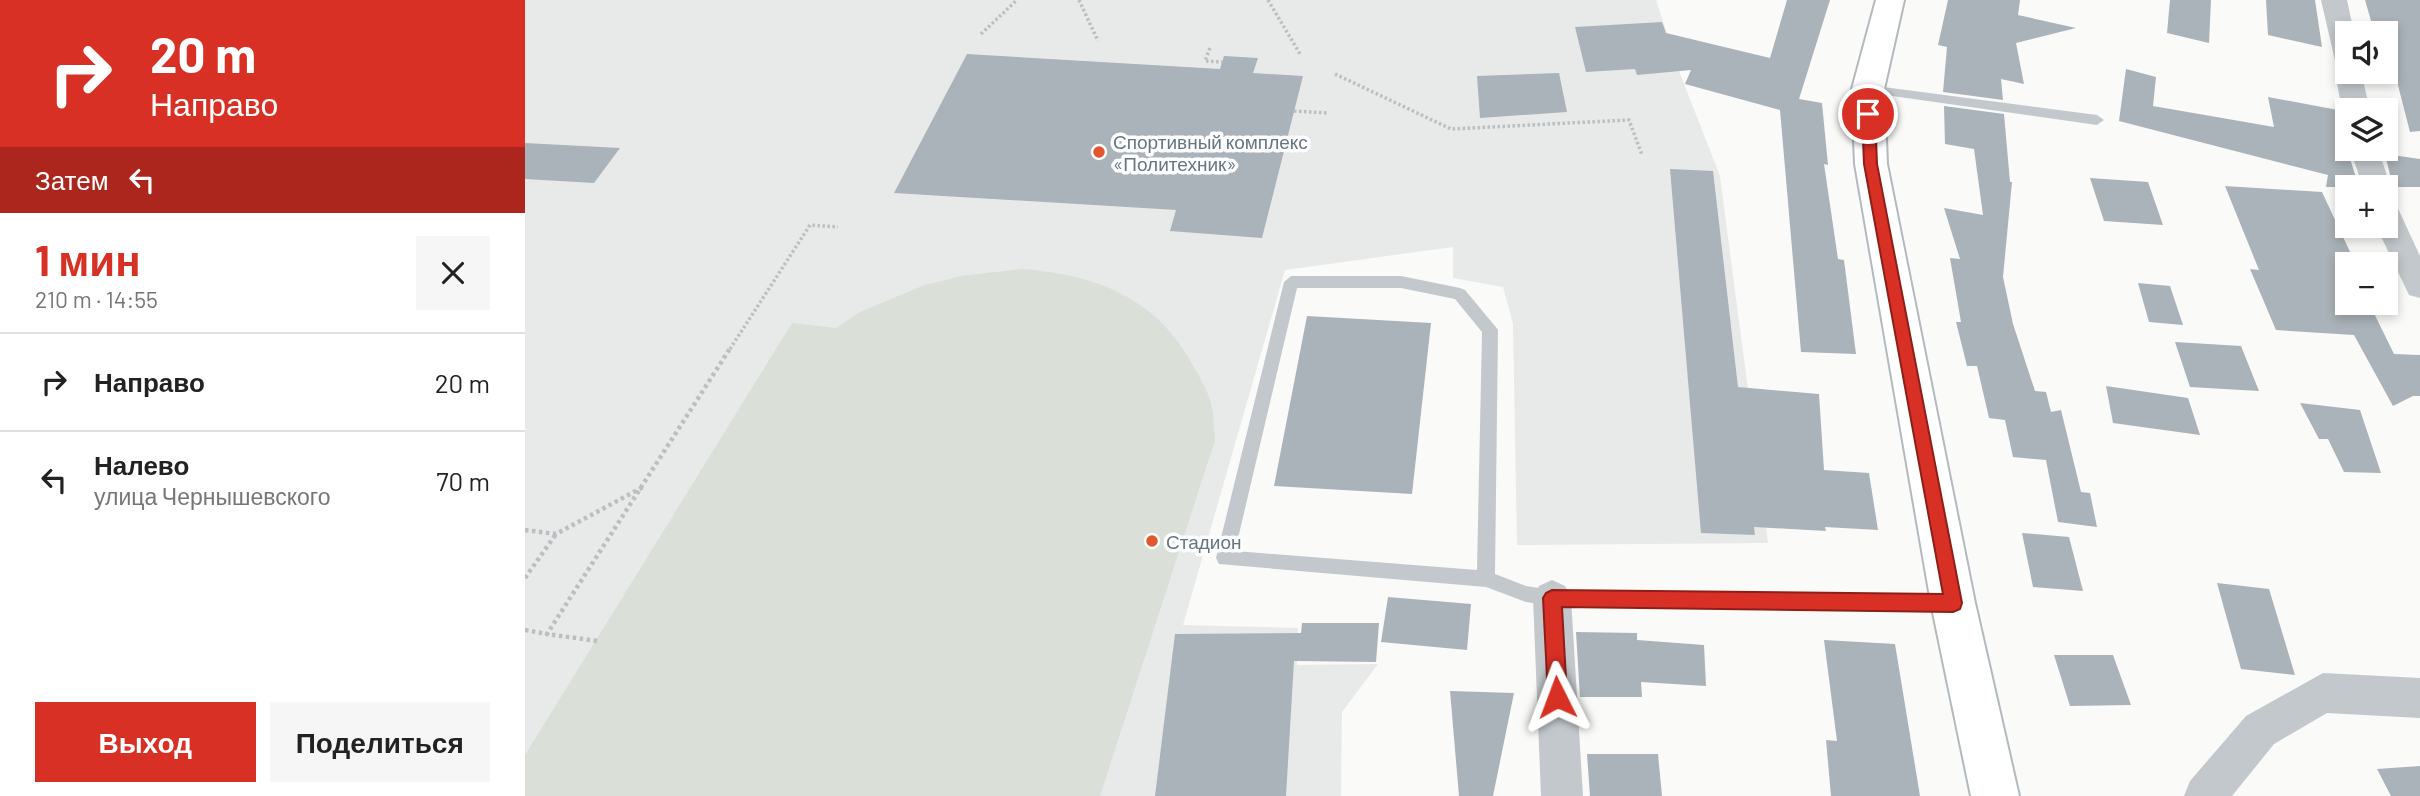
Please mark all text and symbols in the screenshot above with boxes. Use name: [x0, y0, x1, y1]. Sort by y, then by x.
map controls: [2335, 21, 2398, 315]
button: sound: [2335, 21, 2398, 84]
text: 20 m: [150, 24, 256, 83]
icon: right: [35, 28, 126, 119]
text: Направо: [150, 84, 278, 122]
pin: [1838, 84, 1898, 144]
icon: arrive: [1849, 95, 1887, 133]
button: layers: [2335, 98, 2398, 161]
place label: Спортивный комплекс «Политехник»: [1113, 130, 1308, 175]
marker: Спортивный комплекс «Политехник»: [1091, 144, 1107, 160]
icon: left: [123, 161, 161, 199]
text: Затем: [35, 164, 109, 195]
button: +: [2335, 175, 2398, 238]
text: 1 мин: [35, 234, 141, 284]
button: close: [416, 236, 490, 310]
button: −: [2335, 252, 2398, 315]
text: 210 m · 14:55: [35, 285, 158, 313]
icon: right: [35, 363, 73, 401]
text: Направо: [94, 366, 205, 397]
text: 20 m: [435, 367, 490, 398]
text: Налево: [94, 449, 189, 480]
icon: left: [35, 461, 73, 499]
text: 70 m: [436, 465, 490, 496]
text: улица Чернышевского: [94, 482, 330, 510]
place label: Стадион: [1166, 530, 1242, 553]
marker: Стадион: [1144, 533, 1160, 549]
position arrow: [1520, 660, 1594, 734]
button: Выход: [35, 702, 256, 782]
button: Поделиться: [270, 702, 490, 782]

